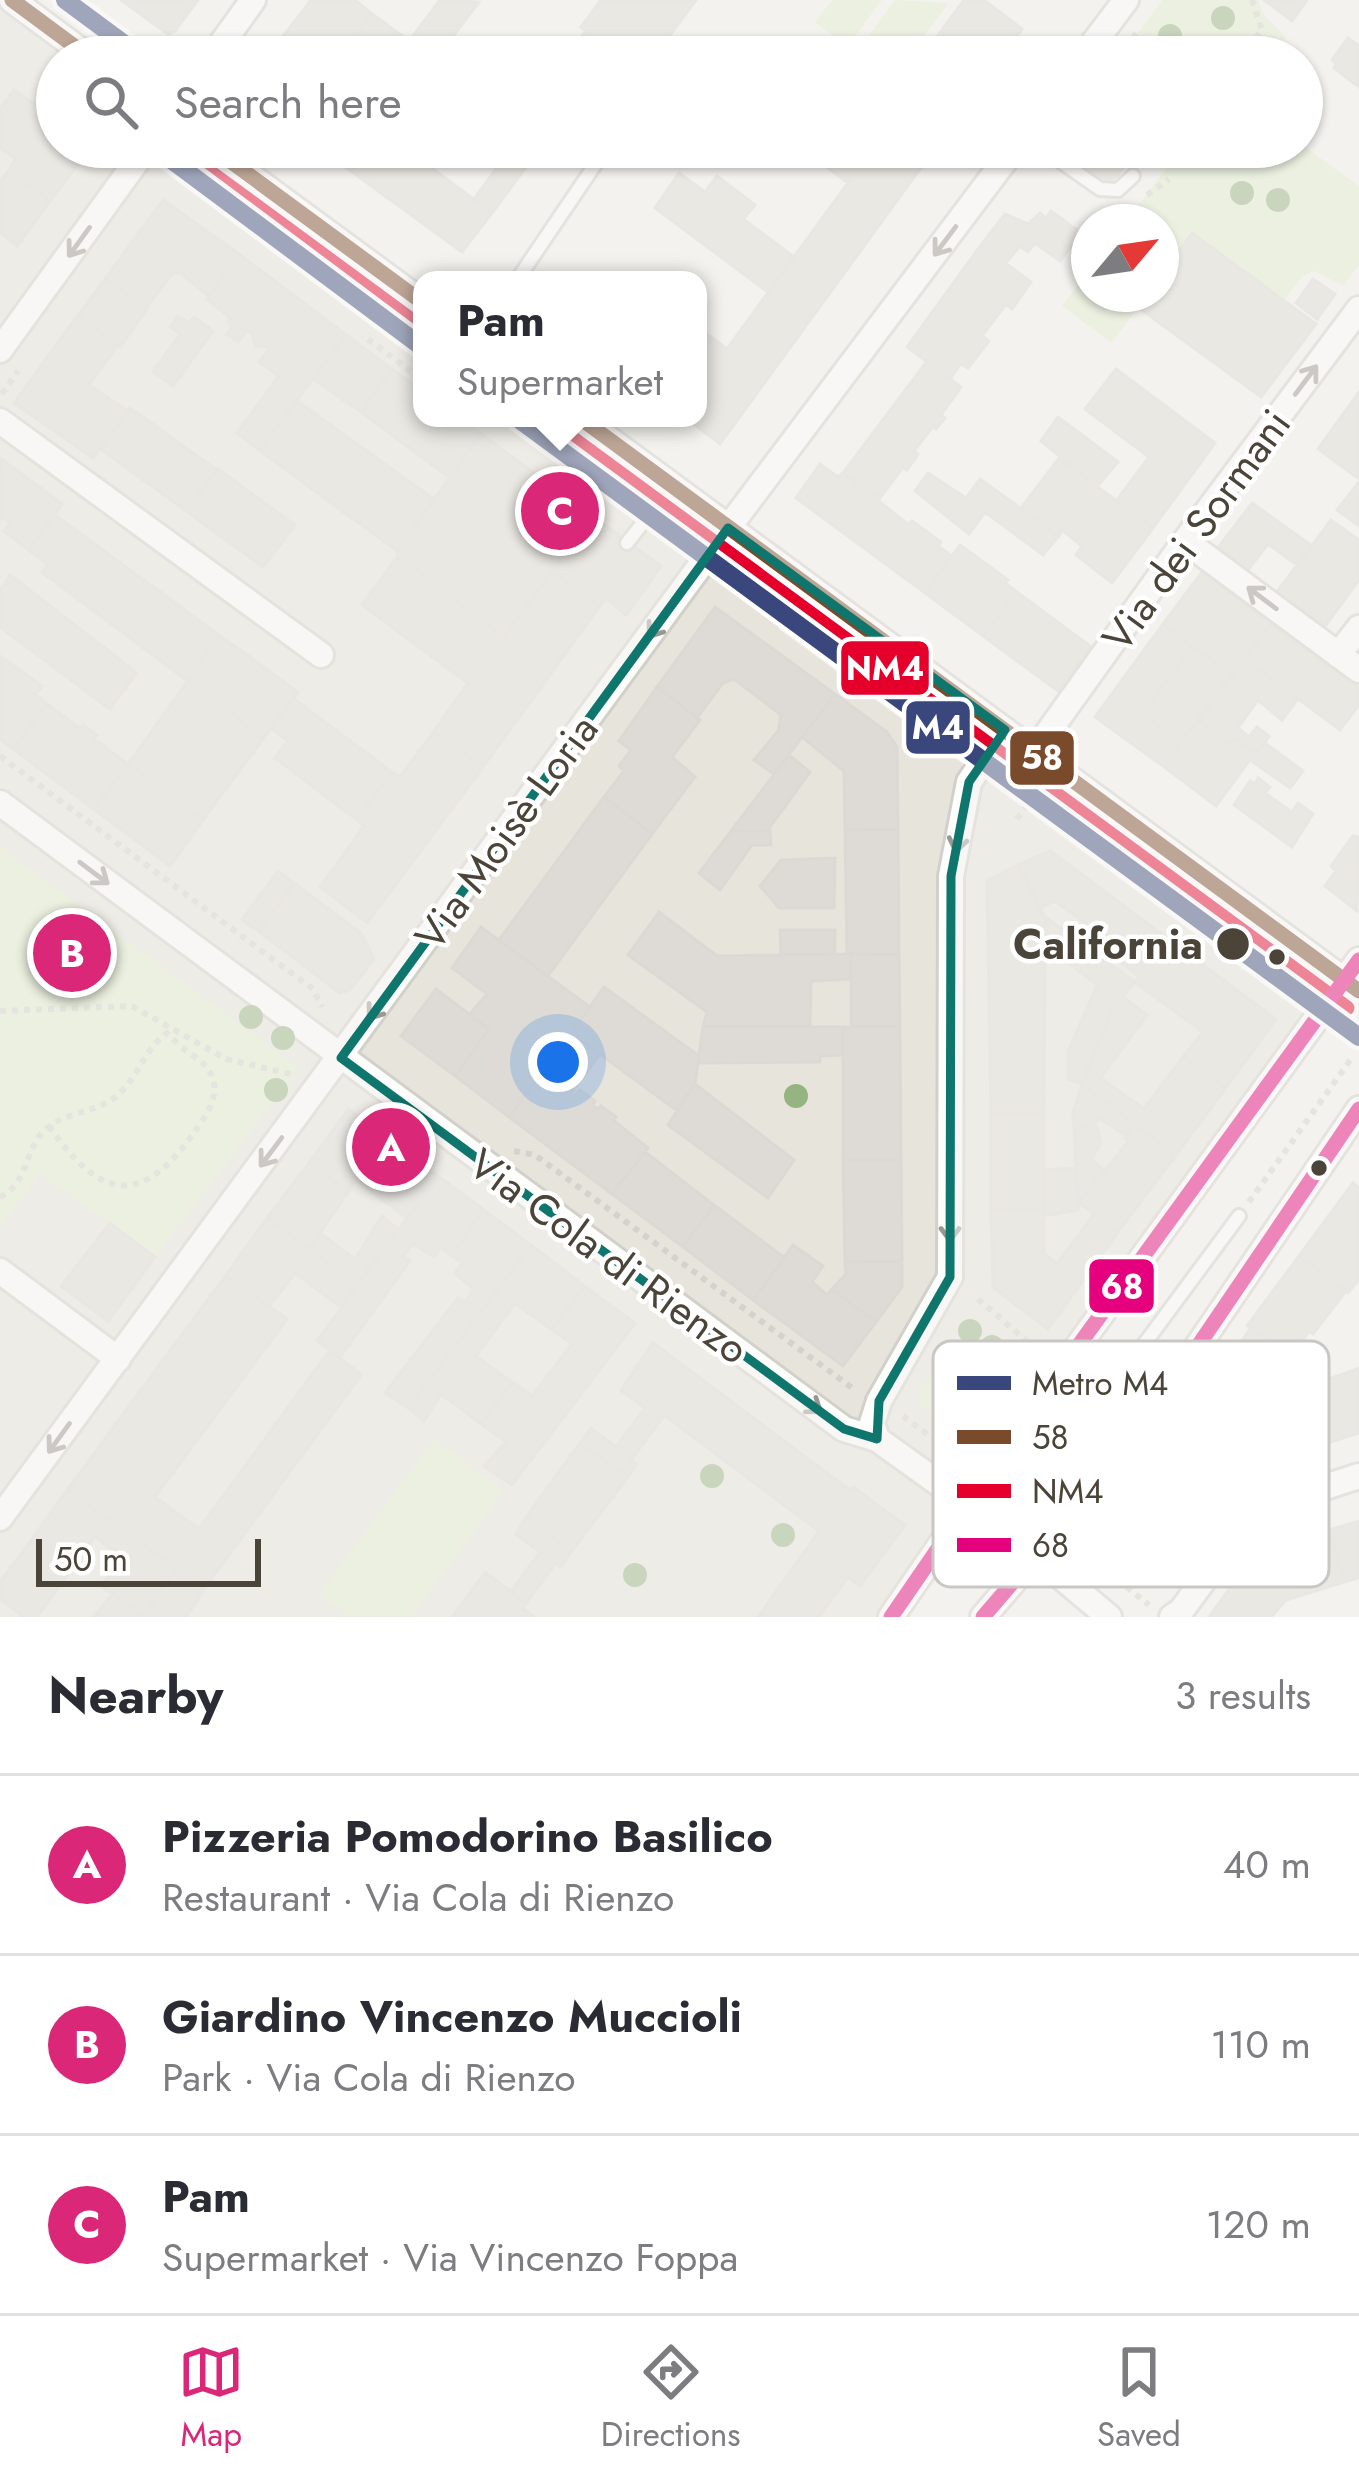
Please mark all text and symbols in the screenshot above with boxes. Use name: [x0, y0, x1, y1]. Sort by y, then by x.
search box: [36, 36, 1323, 168]
icon: search: [78, 69, 144, 135]
text: Search here: [174, 70, 402, 135]
north arrow: [1071, 204, 1179, 312]
one-way arrow: [932, 224, 958, 256]
one-way arrow: [66, 225, 92, 258]
popup: [413, 271, 707, 427]
text: Pam: [457, 288, 545, 353]
text: Supermarket: [457, 353, 663, 410]
one-way arrow: [1292, 364, 1318, 397]
street label: Via dei Sormani: [1087, 396, 1305, 664]
pin: C: [521, 466, 599, 556]
one-way arrow: [1246, 585, 1279, 611]
one-way arrow: [647, 606, 672, 639]
line badge: NM4: [839, 639, 931, 697]
text: NM4: [846, 645, 924, 692]
line badge: M4: [904, 699, 972, 756]
street label: Via Moisè Loria: [400, 702, 613, 963]
text: M4: [912, 704, 964, 751]
line badge: 58: [1008, 729, 1076, 787]
text: 58: [1021, 734, 1063, 781]
one-way arrow: [947, 815, 969, 854]
one-way arrow: [77, 860, 110, 885]
pin: B: [33, 908, 111, 998]
place label: California: [1013, 914, 1203, 975]
marker: California: [1214, 925, 1252, 963]
unlabelled marker: [1266, 946, 1288, 968]
one-way arrow: [367, 988, 392, 1021]
your location: [528, 1032, 588, 1092]
pin: A: [352, 1102, 430, 1192]
street label: Via Cola di Rienzo: [456, 1134, 761, 1379]
one-way arrow: [259, 1135, 285, 1168]
unlabelled marker: [1308, 1157, 1330, 1179]
one-way arrow: [939, 1204, 961, 1243]
line badge: 68: [1087, 1257, 1156, 1315]
text: 68: [1101, 1263, 1143, 1310]
legend: [933, 1341, 1329, 1587]
text: Metro M4: [1032, 1360, 1168, 1407]
one-way arrow: [790, 1388, 823, 1414]
text: 58: [1032, 1414, 1069, 1461]
one-way arrow: [46, 1421, 72, 1454]
text: NM4: [1032, 1468, 1104, 1515]
text: 68: [1032, 1522, 1069, 1569]
scale bar: [36, 1533, 261, 1586]
text: 50 m: [54, 1536, 128, 1583]
text: Nearby: [48, 1658, 223, 1732]
text: 3 results: [1175, 1667, 1311, 1724]
text: Pizzeria Pomodorino Basilico: [162, 1804, 773, 1869]
text: A: [73, 1836, 101, 1893]
text: 40 m: [1223, 1836, 1311, 1893]
text: Restaurant · Via Cola di Rienzo: [162, 1869, 674, 1926]
text: Giardino Vincenzo Muccioli: [162, 1984, 742, 2049]
text: B: [74, 2016, 100, 2073]
text: 110 m: [1210, 2016, 1311, 2073]
text: Park · Via Cola di Rienzo: [162, 2049, 576, 2106]
text: Pam: [162, 2164, 250, 2229]
text: C: [73, 2196, 101, 2253]
text: 120 m: [1206, 2196, 1311, 2253]
text: Supermarket · Via Vincenzo Foppa: [162, 2229, 738, 2286]
tab: Map: [178, 2339, 244, 2458]
tab: Directions: [601, 2339, 741, 2458]
tab: Saved: [1097, 2339, 1181, 2458]

